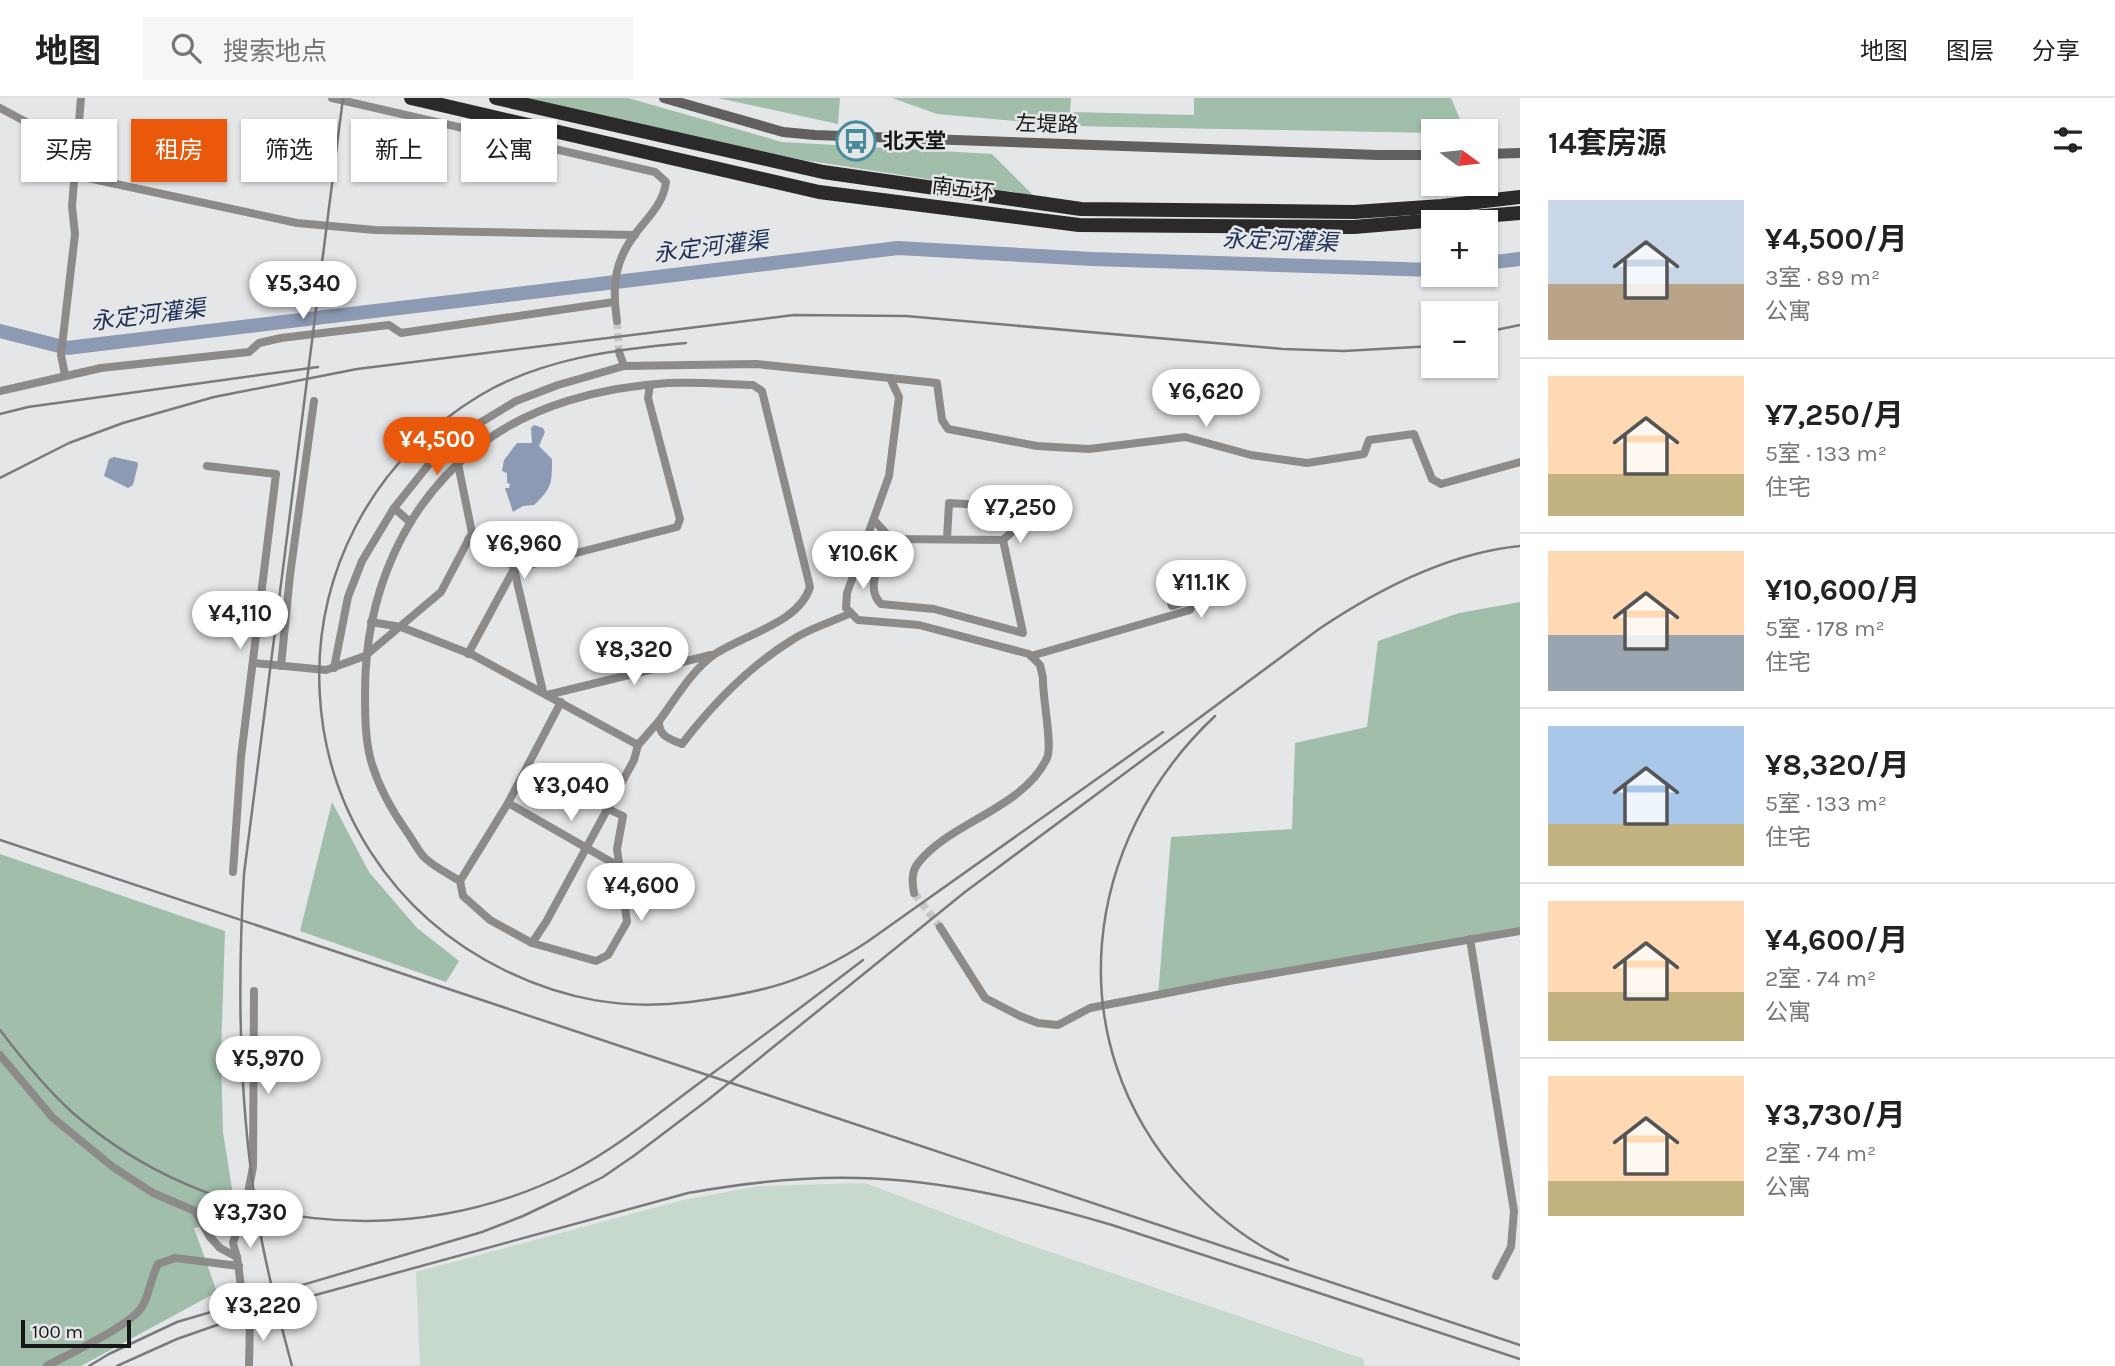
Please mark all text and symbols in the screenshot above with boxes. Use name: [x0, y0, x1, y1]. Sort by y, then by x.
search box: [143, 17, 633, 80]
icon: search: [167, 29, 205, 67]
text: 地图: [35, 32, 101, 70]
text: 搜索地点: [223, 36, 327, 67]
text: 地图: [1860, 37, 1908, 65]
text: 图层: [1946, 37, 1994, 65]
text: 分享: [2032, 37, 2080, 65]
street label: 左堤路: [1015, 111, 1079, 137]
chip: 买房: [21, 119, 117, 182]
chip: 租房: [131, 119, 227, 182]
chip: 筛选: [241, 119, 337, 182]
chip: 新上: [351, 119, 447, 182]
chip: 公寓: [461, 119, 557, 182]
north arrow: [1421, 119, 1498, 196]
map controls: [1421, 119, 1498, 378]
bus stop icon: 北天堂: [835, 120, 877, 162]
icon: filters: [2049, 121, 2087, 159]
text: 14套房源: [1548, 125, 1667, 161]
place label: 北天堂: [883, 129, 946, 153]
street label: 南五环: [930, 173, 996, 205]
button: +: [1421, 210, 1498, 287]
text: ¥4,500/月: [1765, 221, 1908, 257]
water label: 永定河灌渠: [652, 226, 773, 267]
water label: 永定河灌渠: [1222, 226, 1341, 257]
icon: home: [1604, 228, 1688, 312]
pin: ¥5,340: [246, 262, 360, 321]
text: 3室 · 89 m²: [1765, 264, 1880, 291]
text: ¥5,340: [265, 270, 341, 297]
water label: 永定河灌渠: [89, 294, 210, 335]
text: 公寓: [1765, 298, 1811, 325]
button: −: [1421, 301, 1498, 378]
pin: ¥6,620: [1149, 370, 1263, 429]
text: ¥6,620: [1168, 378, 1244, 405]
text: ¥7,250/月: [1765, 397, 1904, 433]
icon: home: [1604, 404, 1688, 488]
pin: ¥4,500: [380, 418, 494, 477]
text: ¥4,500: [399, 426, 475, 453]
text: 5室 · 133 m²: [1765, 440, 1887, 467]
text: 住宅: [1765, 474, 1811, 501]
pin: ¥7,250: [963, 486, 1077, 545]
text: ¥7,250: [984, 494, 1056, 521]
pin: ¥6,960: [467, 522, 581, 581]
text: ¥6,960: [486, 530, 562, 557]
pin: ¥10.6K: [806, 532, 920, 591]
text: ¥10.6K: [828, 540, 898, 567]
pin: ¥11.1K: [1144, 560, 1258, 620]
text: ¥11.1K: [1172, 569, 1230, 596]
text: ¥10,600/月: [1765, 572, 1920, 608]
icon: home: [1604, 579, 1688, 663]
pin: ¥4,110: [183, 592, 297, 651]
text: ¥4,110: [208, 600, 272, 627]
text: 5室 · 178 m²: [1765, 615, 1885, 642]
pin: ¥8,320: [577, 628, 691, 687]
text: ¥8,320: [596, 636, 672, 663]
text: 住宅: [1765, 649, 1811, 676]
text: ¥8,320/月: [1765, 747, 1910, 783]
icon: home: [1604, 754, 1688, 838]
pin: ¥3,040: [514, 764, 628, 823]
text: ¥3,040: [533, 772, 609, 799]
text: 5室 · 133 m²: [1765, 790, 1887, 817]
text: 住宅: [1765, 824, 1811, 851]
pin: ¥4,600: [584, 864, 698, 923]
text: ¥4,600: [603, 872, 679, 899]
text: ¥4,600/月: [1765, 922, 1908, 958]
icon: home: [1604, 929, 1688, 1013]
text: 2室 · 74 m²: [1765, 965, 1876, 992]
text: 公寓: [1765, 999, 1811, 1026]
pin: ¥5,970: [211, 1037, 325, 1096]
text: ¥5,970: [232, 1045, 304, 1072]
text: ¥3,730/月: [1765, 1097, 1906, 1133]
icon: home: [1604, 1104, 1688, 1188]
text: 2室 · 74 m²: [1765, 1140, 1876, 1167]
text: 公寓: [1765, 1174, 1811, 1201]
pin: ¥3,730: [193, 1190, 307, 1250]
text: ¥3,730: [213, 1199, 287, 1226]
pin: ¥3,220: [206, 1284, 320, 1343]
text: ¥3,220: [225, 1292, 301, 1319]
scale bar: [21, 1317, 131, 1349]
text: 100 m: [32, 1321, 83, 1343]

